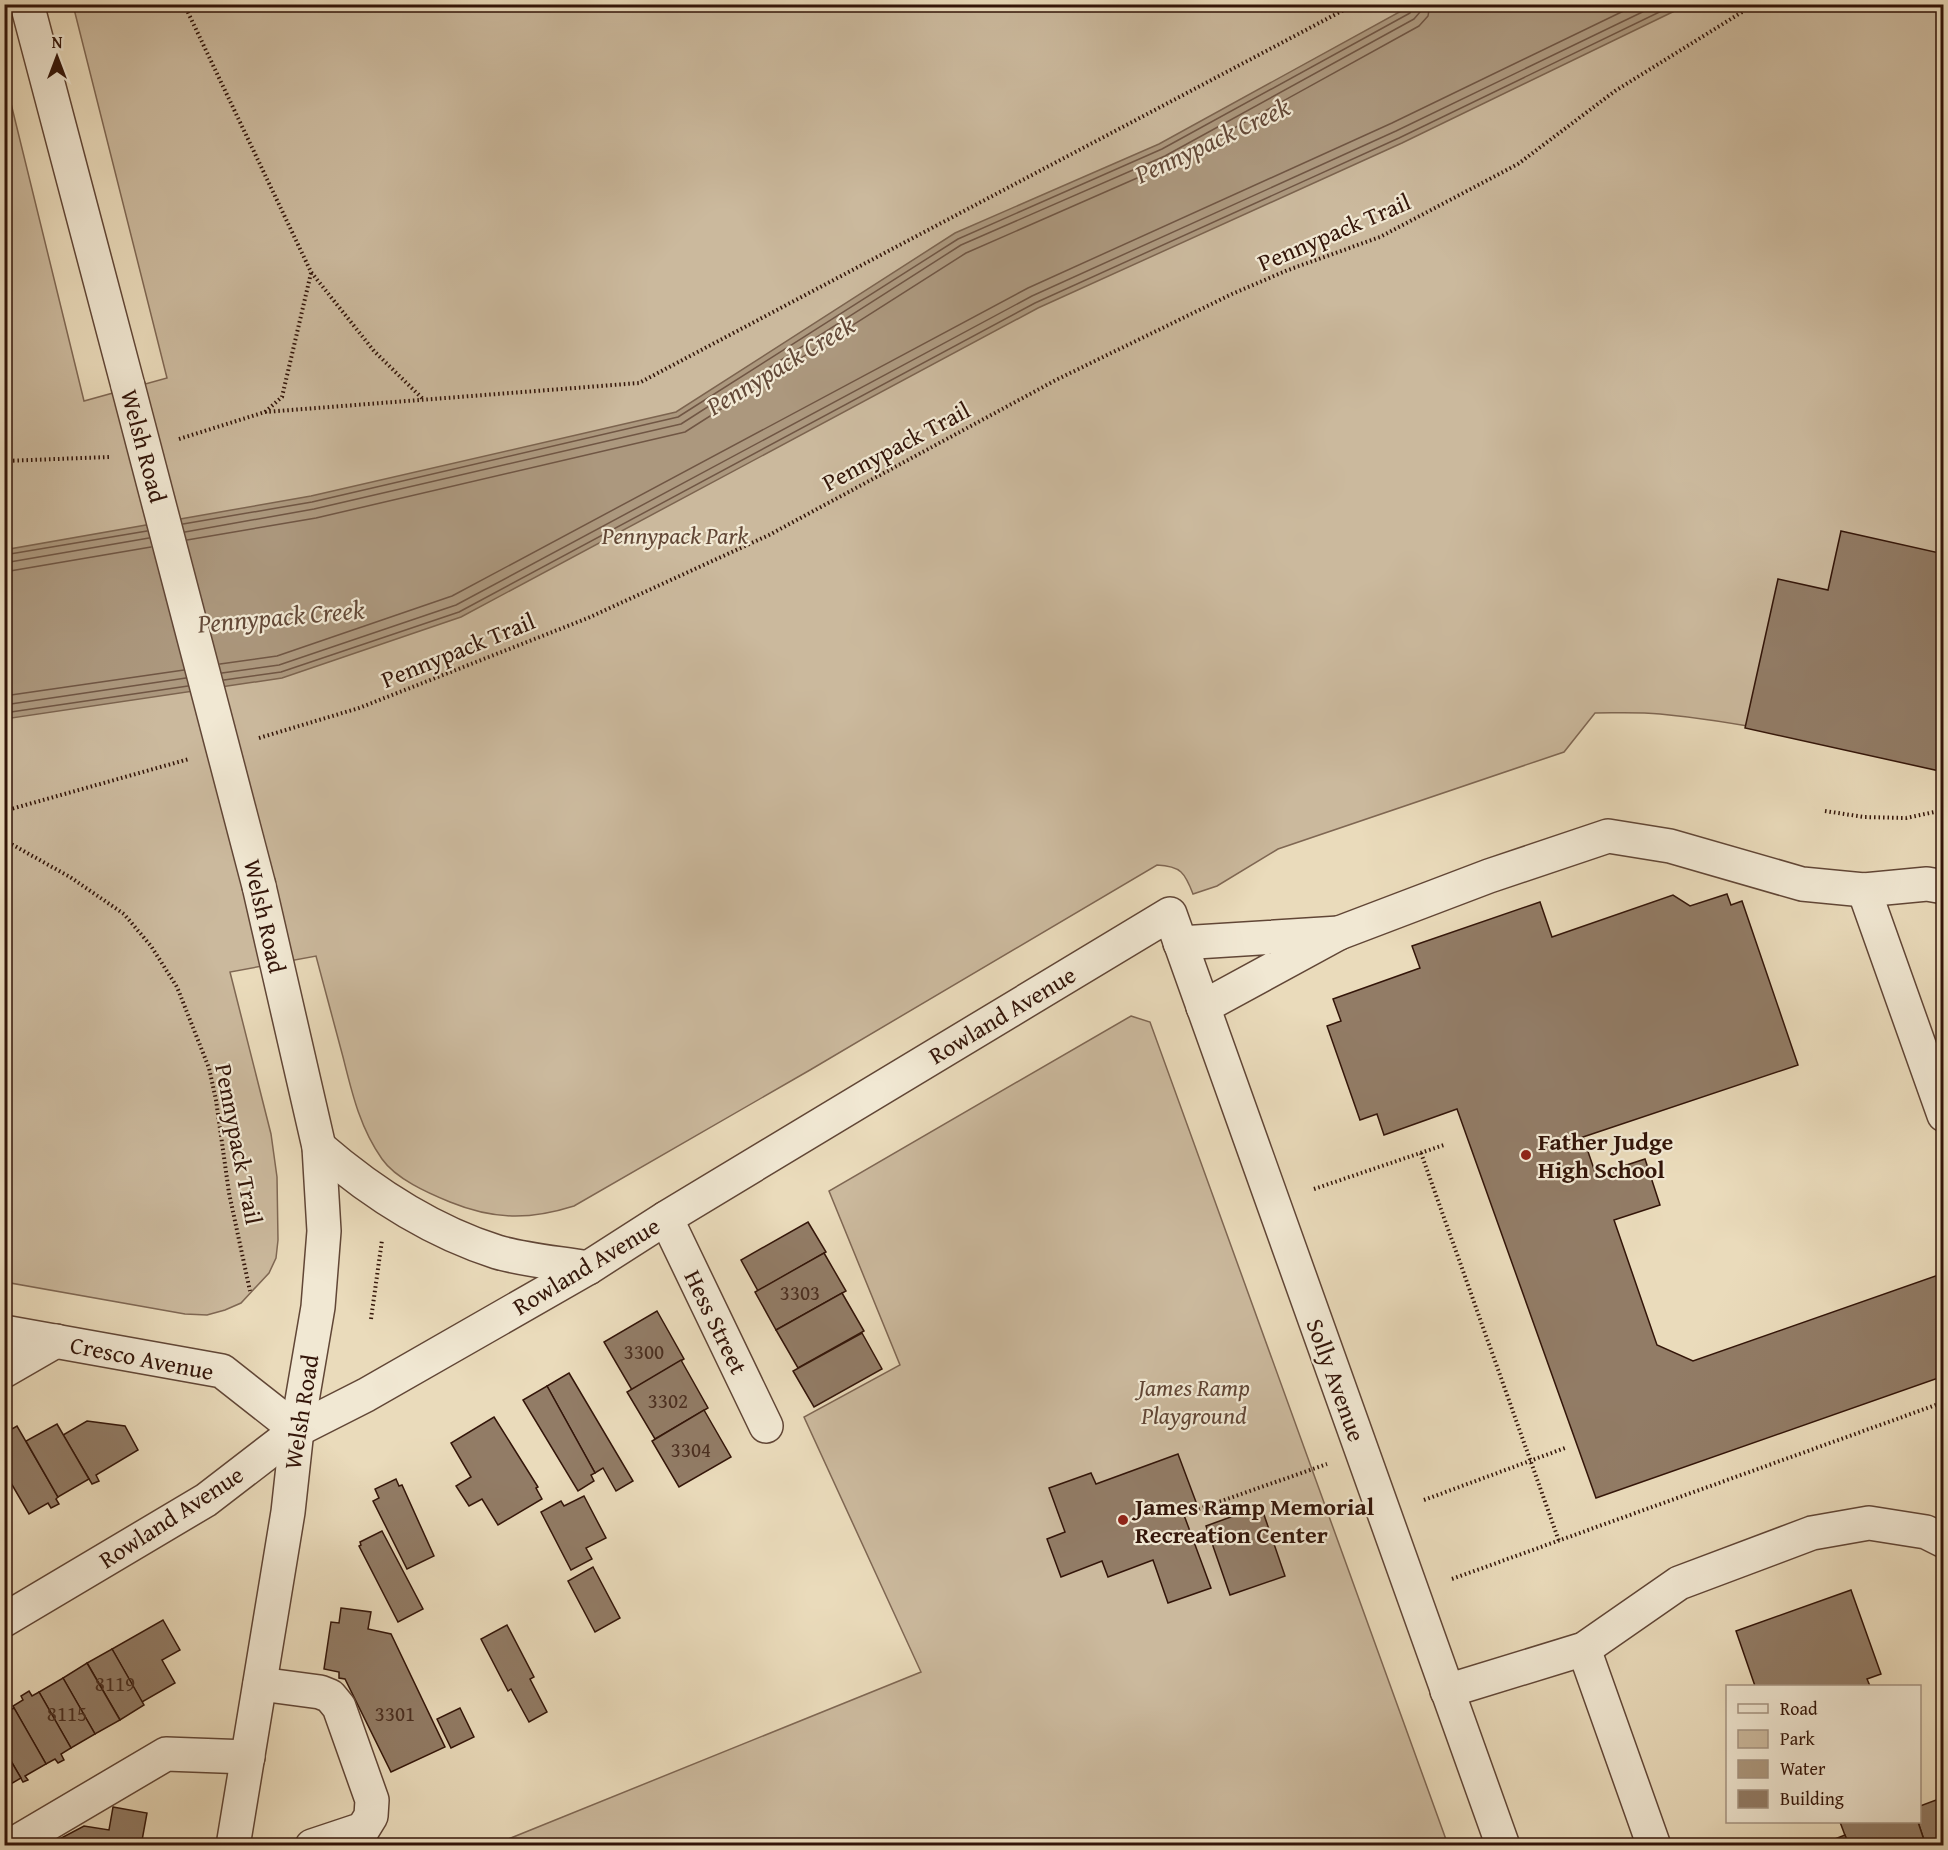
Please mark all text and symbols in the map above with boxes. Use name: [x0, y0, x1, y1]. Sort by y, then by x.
north arrow: [27, 27, 87, 87]
text: N: [52, 30, 63, 54]
water label: Pennypack Creek: [1127, 87, 1296, 193]
street label: Pennypack Trail: [1252, 184, 1416, 280]
water label: Pennypack Creek: [697, 305, 862, 425]
street label: Welsh Road: [112, 385, 176, 507]
street label: Pennypack Trail: [816, 392, 976, 500]
park label: Pennypack Park: [601, 518, 748, 553]
water label: Pennypack Creek: [195, 589, 366, 643]
street label: Pennypack Trail: [376, 603, 540, 697]
street label: Welsh Road: [235, 856, 295, 977]
street label: Rowland Avenue: [922, 957, 1082, 1073]
street label: Pennypack Trail: [206, 1061, 272, 1228]
place label: Father Judge High School: [1538, 1124, 1674, 1187]
marker: Father Judge High School: [1519, 1148, 1533, 1162]
street label: Rowland Avenue: [506, 1208, 666, 1324]
street label: Hess Street: [676, 1264, 757, 1381]
house number: 3303: [780, 1277, 820, 1308]
street label: Solly Avenue: [1298, 1314, 1374, 1446]
street label: Cresco Avenue: [67, 1327, 217, 1389]
house number: 3300: [624, 1336, 664, 1367]
street label: Welsh Road: [275, 1352, 327, 1472]
park label: James Ramp Playground: [1134, 1370, 1250, 1433]
house number: 3302: [648, 1385, 688, 1416]
house number: 3304: [671, 1434, 711, 1465]
street label: Rowland Avenue: [92, 1457, 250, 1577]
place label: James Ramp Memorial Recreation Center: [1131, 1489, 1375, 1552]
marker: James Ramp Memorial Recreation Center: [1116, 1513, 1130, 1527]
house number: 8119: [95, 1668, 135, 1699]
legend: [1726, 1685, 1921, 1823]
text: Road: [1780, 1695, 1818, 1722]
house number: 8115: [47, 1698, 87, 1729]
house number: 3301: [375, 1698, 415, 1729]
text: Park: [1780, 1725, 1816, 1752]
text: Water: [1780, 1755, 1826, 1782]
text: Building: [1780, 1785, 1844, 1812]

